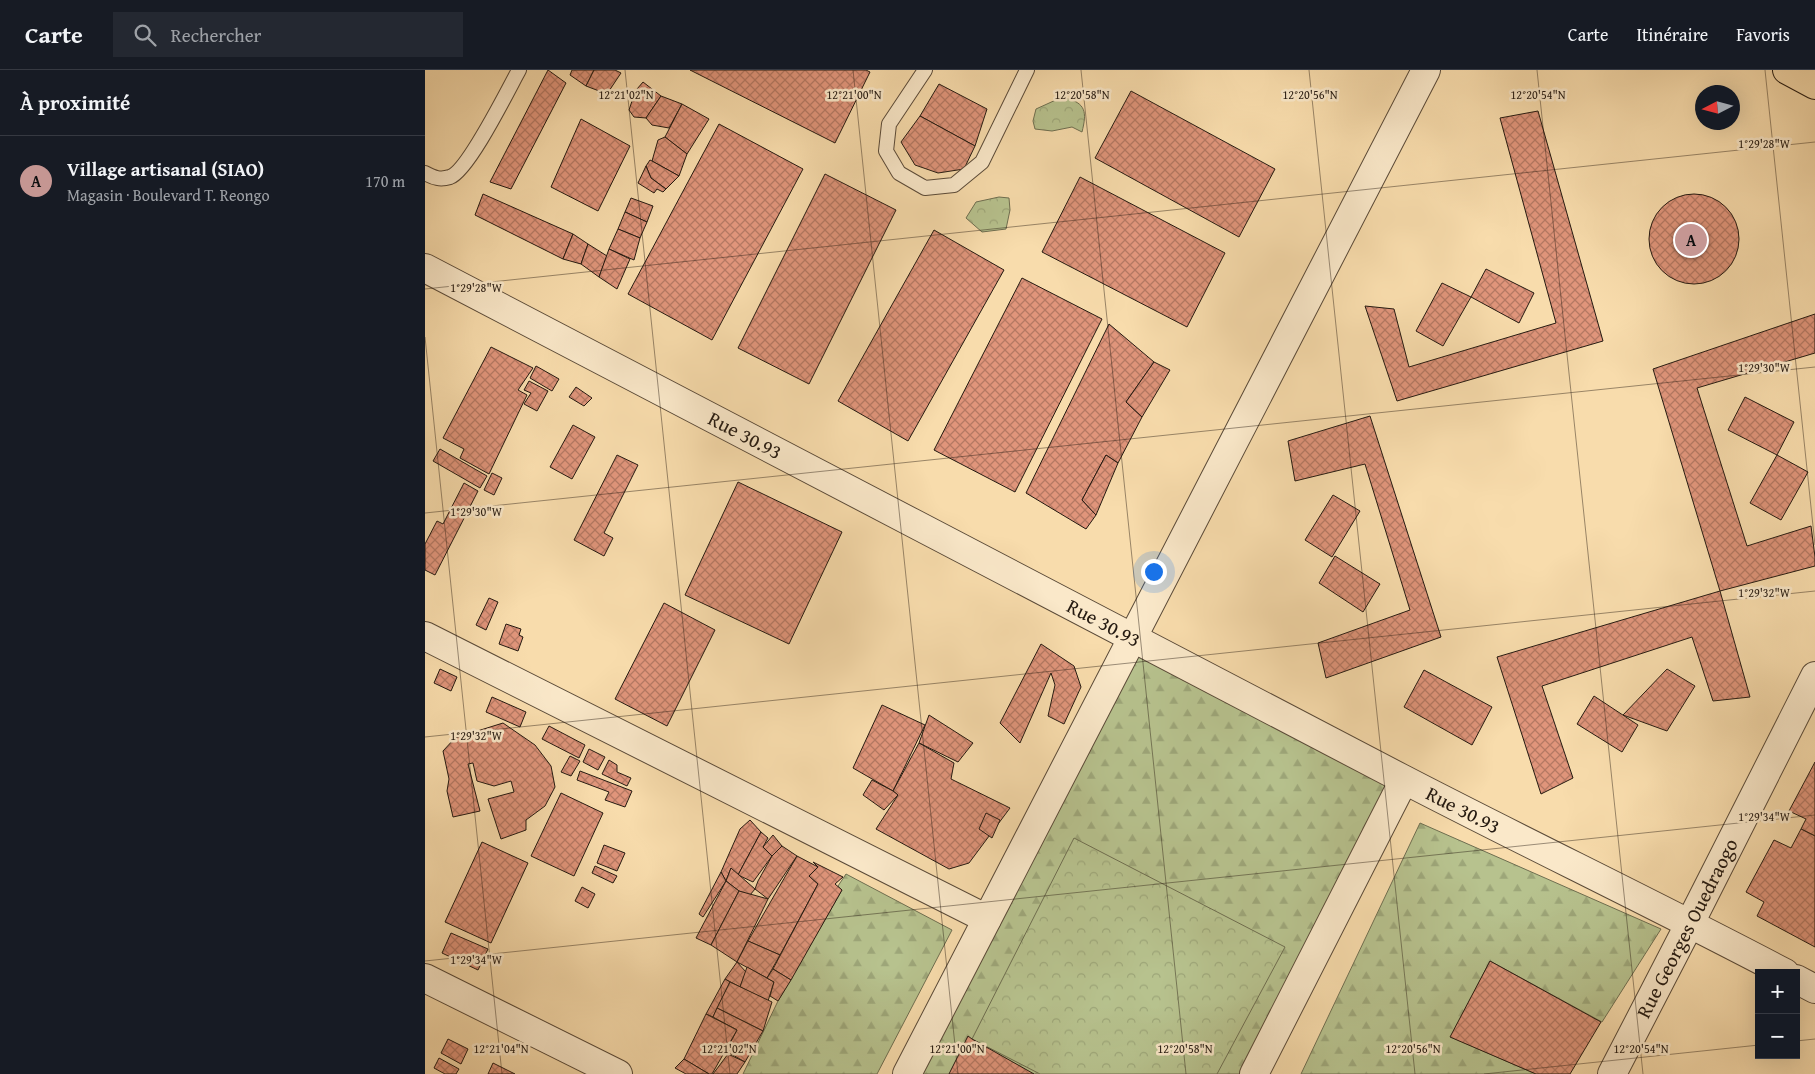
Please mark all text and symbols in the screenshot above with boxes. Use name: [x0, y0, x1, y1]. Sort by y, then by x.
search box: [113, 12, 463, 57]
text: Carte: [25, 17, 83, 52]
icon: search: [131, 21, 159, 49]
text: Rechercher: [171, 21, 261, 49]
text: Carte: [1568, 21, 1608, 48]
text: Itinéraire: [1636, 21, 1708, 48]
text: Favoris: [1736, 21, 1790, 48]
north arrow: [1695, 85, 1740, 130]
text: 12°21'02"N: [598, 86, 654, 103]
text: 12°21'00"N: [826, 86, 882, 103]
text: 12°20'58"N: [1054, 86, 1110, 103]
text: 12°20'56"N: [1282, 86, 1338, 103]
text: 12°20'54"N: [1510, 86, 1566, 103]
text: À proximité: [20, 87, 130, 118]
text: 1°29'28"W: [1738, 135, 1791, 152]
text: Village artisanal (SIAO): [67, 155, 264, 183]
text: A: [31, 169, 41, 193]
text: 170 m: [365, 169, 405, 193]
text: Magasin · Boulevard T. Reongo: [67, 183, 270, 207]
pin: A: [1675, 221, 1707, 259]
text: 1°29'28"W: [450, 279, 503, 296]
text: 1°29'30"W: [1738, 359, 1791, 376]
street label: Rue 30.93: [703, 403, 787, 466]
text: 1°29'30"W: [450, 503, 503, 520]
your location: [1141, 559, 1167, 585]
text: 1°29'32"W: [1738, 584, 1791, 601]
street label: Rue 30.93: [1062, 591, 1146, 654]
text: 1°29'32"W: [450, 727, 503, 744]
street label: Rue 30.93: [1421, 778, 1505, 840]
text: 1°29'34"W: [1738, 808, 1791, 825]
street label: Rue Georges Ouedraogo: [1628, 833, 1745, 1023]
text: 1°29'34"W: [450, 951, 503, 968]
map controls: [1755, 969, 1800, 1059]
button: +: [1755, 969, 1800, 1014]
button: −: [1755, 1014, 1800, 1059]
text: 12°21'04"N: [473, 1040, 529, 1057]
text: 12°21'02"N: [701, 1040, 757, 1057]
text: 12°21'00"N: [929, 1040, 985, 1057]
text: 12°20'58"N: [1157, 1040, 1213, 1057]
text: 12°20'56"N: [1385, 1040, 1441, 1057]
text: 12°20'54"N: [1613, 1040, 1669, 1057]

